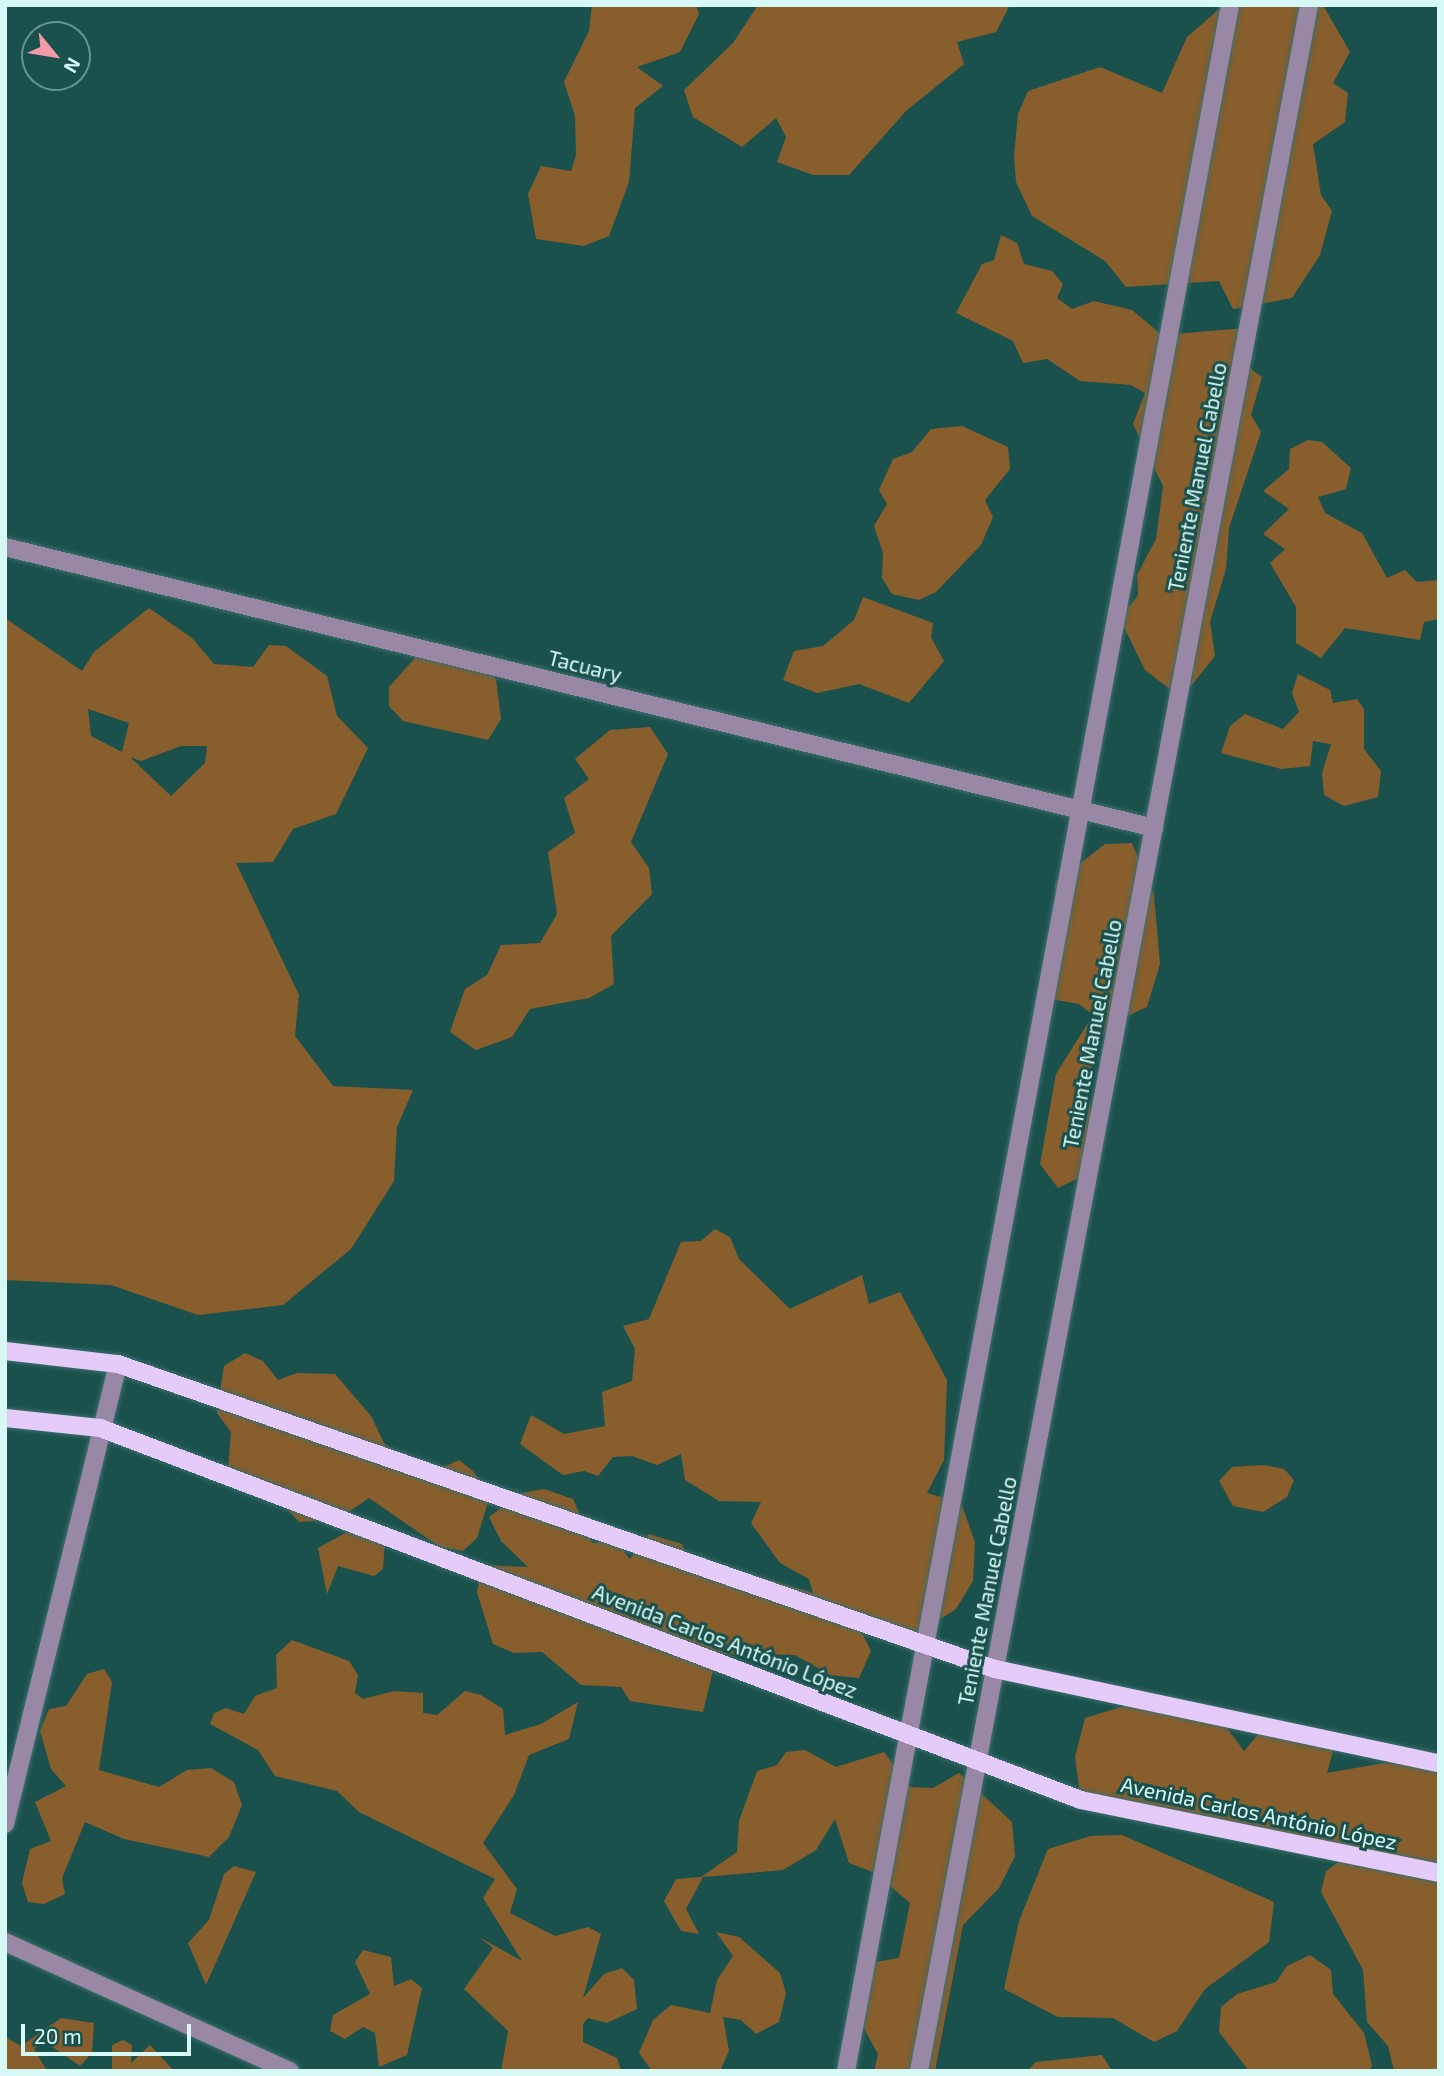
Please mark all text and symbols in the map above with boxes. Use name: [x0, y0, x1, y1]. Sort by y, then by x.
north arrow: [21, 21, 91, 91]
text: N: [59, 54, 86, 77]
street label: Teniente Manuel Cabello: [1162, 360, 1232, 594]
street label: Tacuary: [546, 645, 624, 687]
street label: Teniente Manuel Cabello: [1057, 917, 1127, 1151]
street label: Teniente Manuel Cabello: [952, 1474, 1022, 1708]
street label: Avenida Carlos António López: [589, 1579, 861, 1703]
street label: Avenida Carlos António López: [1118, 1771, 1400, 1855]
scale bar: [24, 2010, 194, 2054]
text: 20 m: [34, 2023, 82, 2048]

